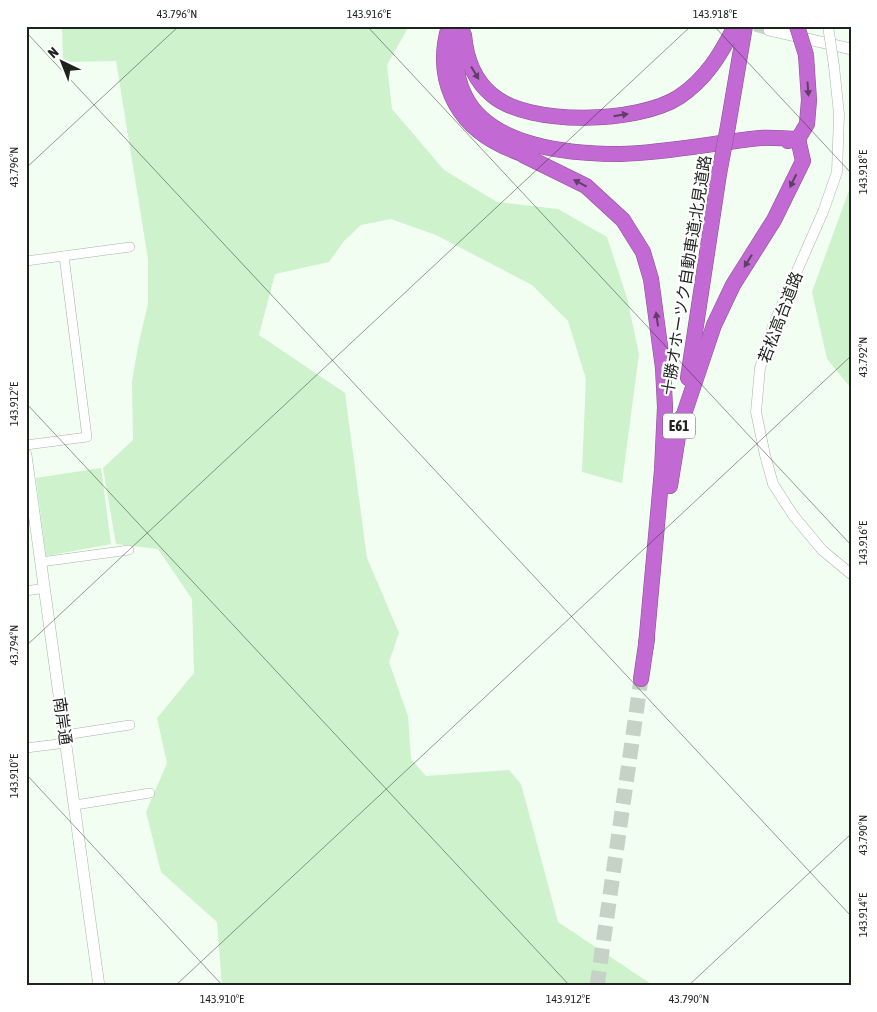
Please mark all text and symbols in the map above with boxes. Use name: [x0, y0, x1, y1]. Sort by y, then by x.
text: 43.796°N: [157, 7, 197, 21]
text: 143.916°E: [347, 7, 391, 21]
text: 143.918°E: [693, 7, 737, 21]
north arrow: [38, 38, 88, 88]
text: N: [45, 44, 62, 61]
one-way arrow: [471, 65, 479, 80]
one-way arrow: [805, 82, 813, 98]
one-way arrow: [614, 111, 630, 119]
text: 43.796°N: [7, 147, 21, 187]
text: 143.918°E: [856, 150, 870, 194]
street label: 十勝オホーツク自動車道;北見道路: [658, 154, 714, 396]
one-way arrow: [789, 174, 797, 188]
one-way arrow: [573, 179, 587, 187]
one-way arrow: [744, 254, 753, 267]
street label: 若松高台道路: [754, 269, 806, 365]
one-way arrow: [652, 310, 660, 326]
text: 43.792°N: [856, 337, 870, 377]
text: 143.912°E: [7, 382, 21, 426]
road number: E61: [663, 414, 695, 438]
text: 143.916°E: [856, 521, 870, 565]
text: 43.794°N: [7, 625, 21, 665]
street label: 南岸通: [51, 696, 75, 746]
text: 143.910°E: [7, 754, 21, 798]
text: 43.790°N: [856, 815, 870, 855]
text: 143.914°E: [856, 893, 870, 937]
text: 143.910°E: [200, 992, 244, 1006]
text: 143.912°E: [546, 992, 590, 1006]
text: 43.790°N: [669, 992, 709, 1006]

